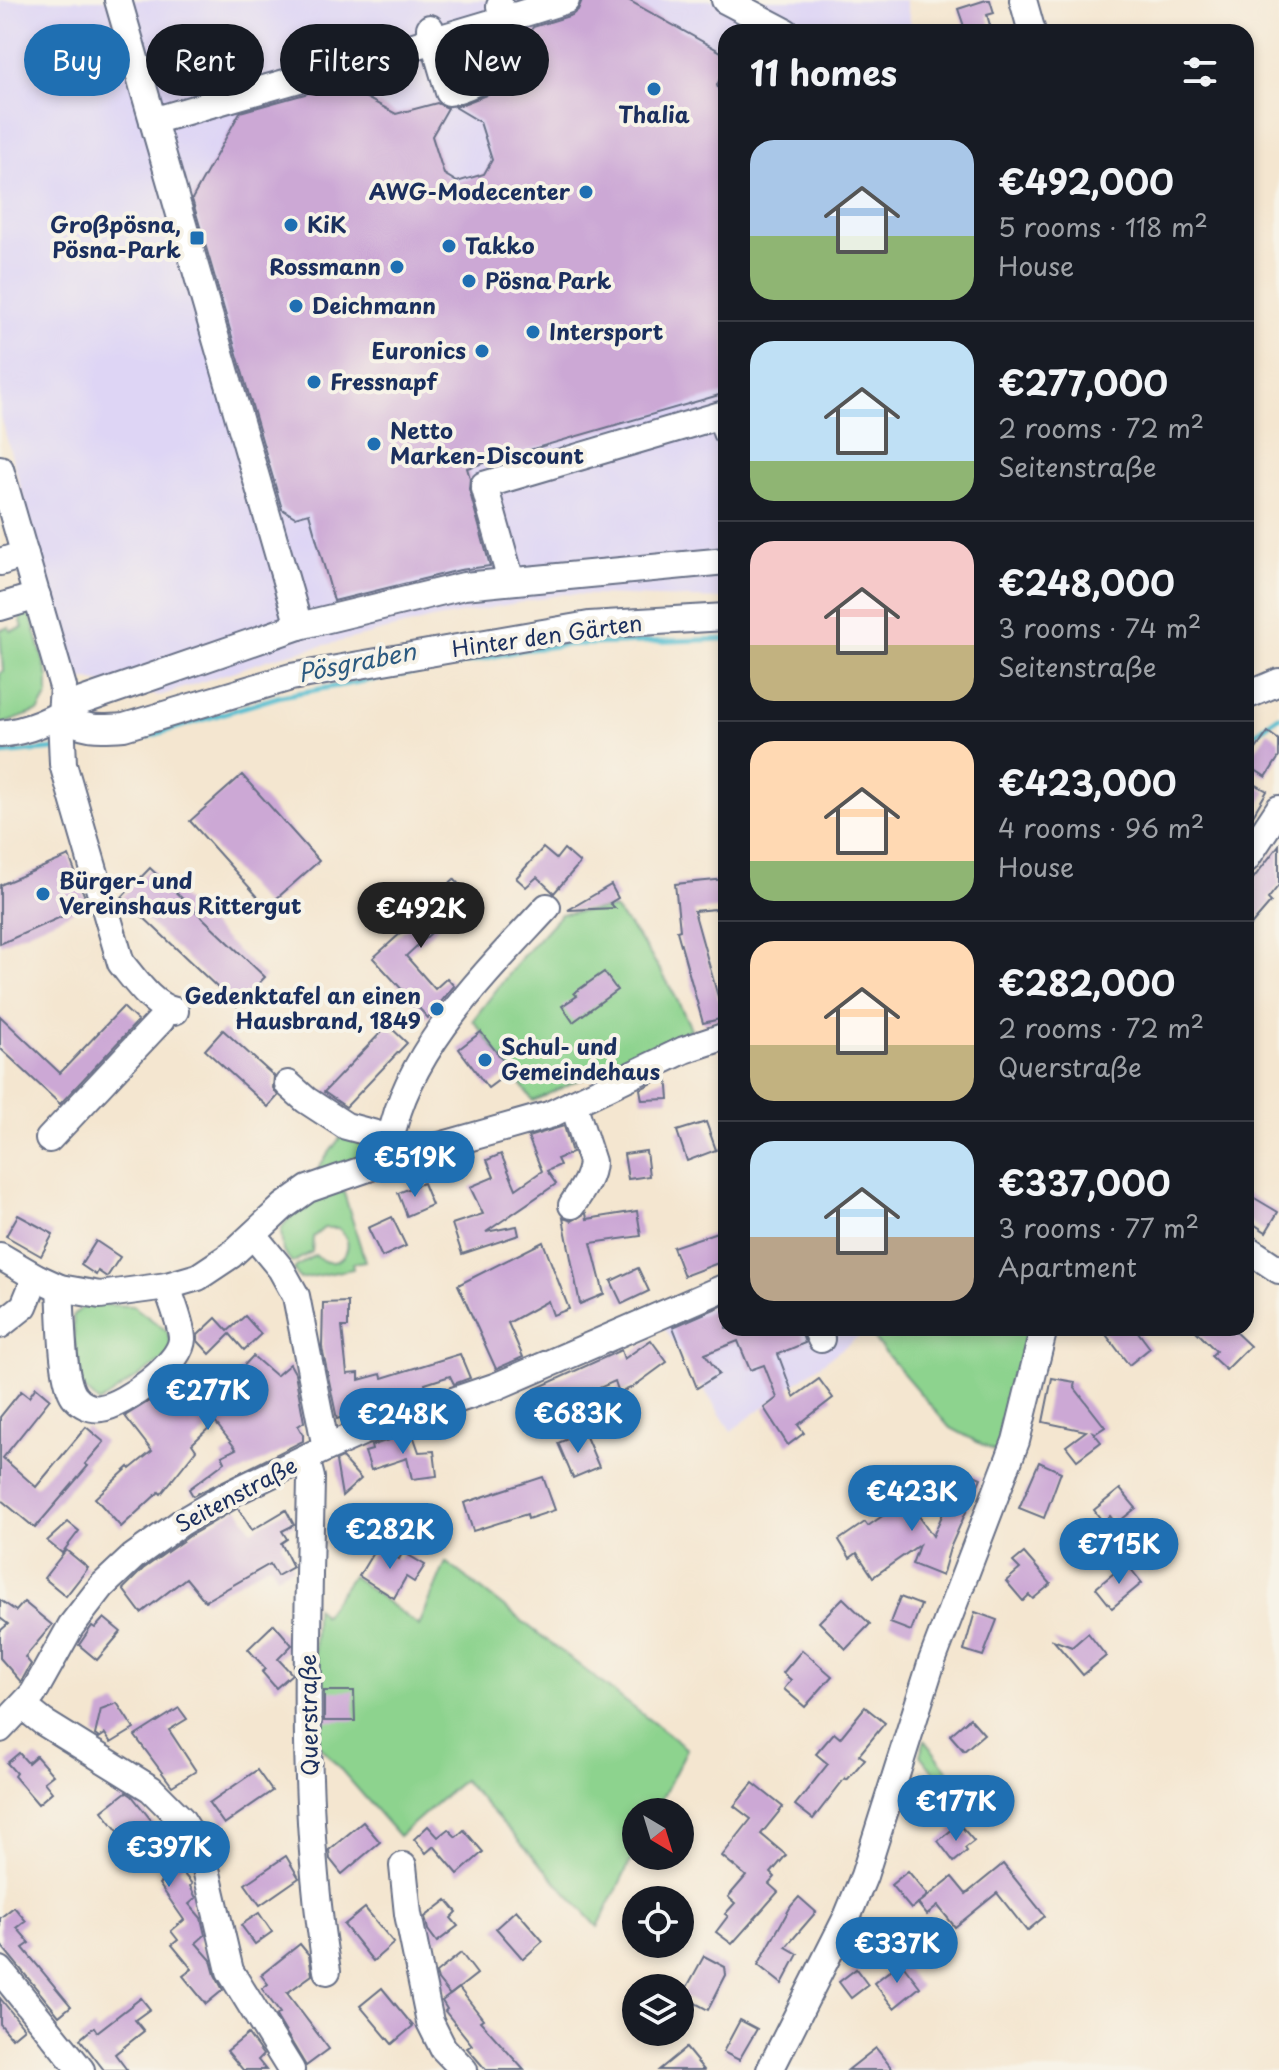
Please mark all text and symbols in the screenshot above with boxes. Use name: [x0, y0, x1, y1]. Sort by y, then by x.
chip: Buy: [24, 24, 130, 96]
chip: Rent: [146, 24, 264, 96]
chip: Filters: [280, 24, 419, 96]
chip: New: [435, 24, 549, 96]
text: 11 homes: [750, 46, 897, 98]
icon: filters: [1178, 50, 1222, 94]
marker: Thalia: [645, 80, 663, 98]
place label: Thalia: [618, 97, 690, 130]
text: €492,000: [998, 155, 1174, 207]
icon: home: [814, 172, 910, 268]
place label: AWG-Modecenter: [369, 174, 571, 207]
marker: AWG-Modecenter: [577, 183, 595, 201]
place label: Großpösna, Pösna-Park: [50, 207, 181, 265]
place label: KiK: [307, 207, 346, 240]
text: 5 rooms · 118 m²: [998, 207, 1208, 246]
marker: KiK: [282, 216, 300, 234]
place label: Takko: [465, 228, 535, 261]
marker: Großpösna, Pösna-Park: [188, 229, 206, 247]
marker: Takko: [440, 237, 458, 255]
text: House: [998, 246, 1074, 285]
place label: Rossmann: [269, 249, 381, 282]
marker: Rossmann: [388, 258, 406, 276]
place label: Pösna Park: [485, 263, 612, 296]
marker: Pösna Park: [460, 272, 478, 290]
place label: Deichmann: [312, 288, 436, 321]
marker: Deichmann: [287, 297, 305, 315]
place label: Intersport: [549, 314, 664, 347]
marker: Intersport: [524, 323, 542, 341]
place label: Euronics: [372, 333, 466, 366]
marker: Euronics: [473, 342, 491, 360]
text: €277,000: [998, 356, 1168, 408]
place label: Fressnapf: [330, 364, 438, 397]
marker: Fressnapf: [305, 373, 323, 391]
icon: home: [814, 373, 910, 469]
text: 2 rooms · 72 m²: [998, 408, 1204, 447]
place label: Netto Marken-Discount: [390, 413, 584, 471]
marker: Netto Marken-Discount: [365, 435, 383, 453]
text: Seitenstraße: [998, 447, 1156, 486]
text: €248,000: [998, 556, 1175, 608]
icon: home: [814, 573, 910, 669]
street label: Hinter den Gärten: [449, 605, 644, 664]
text: 3 rooms · 74 m²: [998, 608, 1202, 647]
water label: Pösgraben: [295, 632, 420, 690]
text: Seitenstraße: [998, 647, 1156, 686]
text: €423,000: [998, 756, 1177, 808]
icon: home: [814, 773, 910, 869]
text: 4 rooms · 96 m²: [998, 808, 1204, 847]
text: House: [998, 847, 1074, 886]
place label: Bürger- und Vereinshaus Rittergut: [59, 863, 302, 921]
pin: €492K: [365, 882, 477, 950]
marker: Bürger- und Vereinshaus Rittergut: [34, 885, 52, 903]
text: €492K: [375, 888, 467, 927]
text: €282,000: [998, 956, 1175, 1008]
icon: home: [814, 973, 910, 1069]
place label: Gedenktafel an einen Hausbrand, 1849: [185, 978, 421, 1036]
marker: Gedenktafel an einen Hausbrand, 1849: [428, 1000, 446, 1018]
text: 2 rooms · 72 m²: [998, 1008, 1204, 1047]
place label: Schul- und Gemeindehaus: [501, 1029, 660, 1087]
text: Querstraße: [998, 1047, 1142, 1086]
marker: Schul- und Gemeindehaus: [476, 1051, 494, 1069]
pin: €519K: [359, 1131, 471, 1199]
text: €519K: [374, 1137, 456, 1176]
text: €337,000: [998, 1156, 1170, 1208]
icon: home: [814, 1173, 910, 1269]
text: 3 rooms · 77 m²: [998, 1208, 1199, 1247]
text: Apartment: [998, 1247, 1137, 1286]
pin: €277K: [152, 1364, 264, 1432]
text: €277K: [166, 1370, 250, 1409]
pin: €683K: [522, 1387, 634, 1455]
pin: €248K: [347, 1388, 459, 1456]
text: €683K: [533, 1393, 623, 1432]
text: €248K: [357, 1394, 449, 1433]
street label: Seitenstraße: [168, 1448, 302, 1540]
pin: €423K: [856, 1465, 968, 1533]
text: €423K: [866, 1471, 958, 1510]
pin: €282K: [334, 1503, 446, 1571]
text: €282K: [345, 1509, 435, 1548]
pin: €715K: [1063, 1518, 1175, 1586]
text: €715K: [1077, 1524, 1161, 1563]
street label: Querstraße: [290, 1654, 325, 1776]
pin: €177K: [900, 1775, 1012, 1843]
text: €177K: [916, 1781, 996, 1820]
north arrow: [622, 1798, 694, 1870]
map controls: [622, 1798, 694, 2046]
pin: €397K: [113, 1821, 225, 1889]
text: €397K: [126, 1827, 212, 1866]
button: locate: [622, 1886, 694, 1958]
pin: €337K: [841, 1917, 953, 1985]
text: €337K: [854, 1923, 940, 1962]
button: layers: [622, 1974, 694, 2046]

